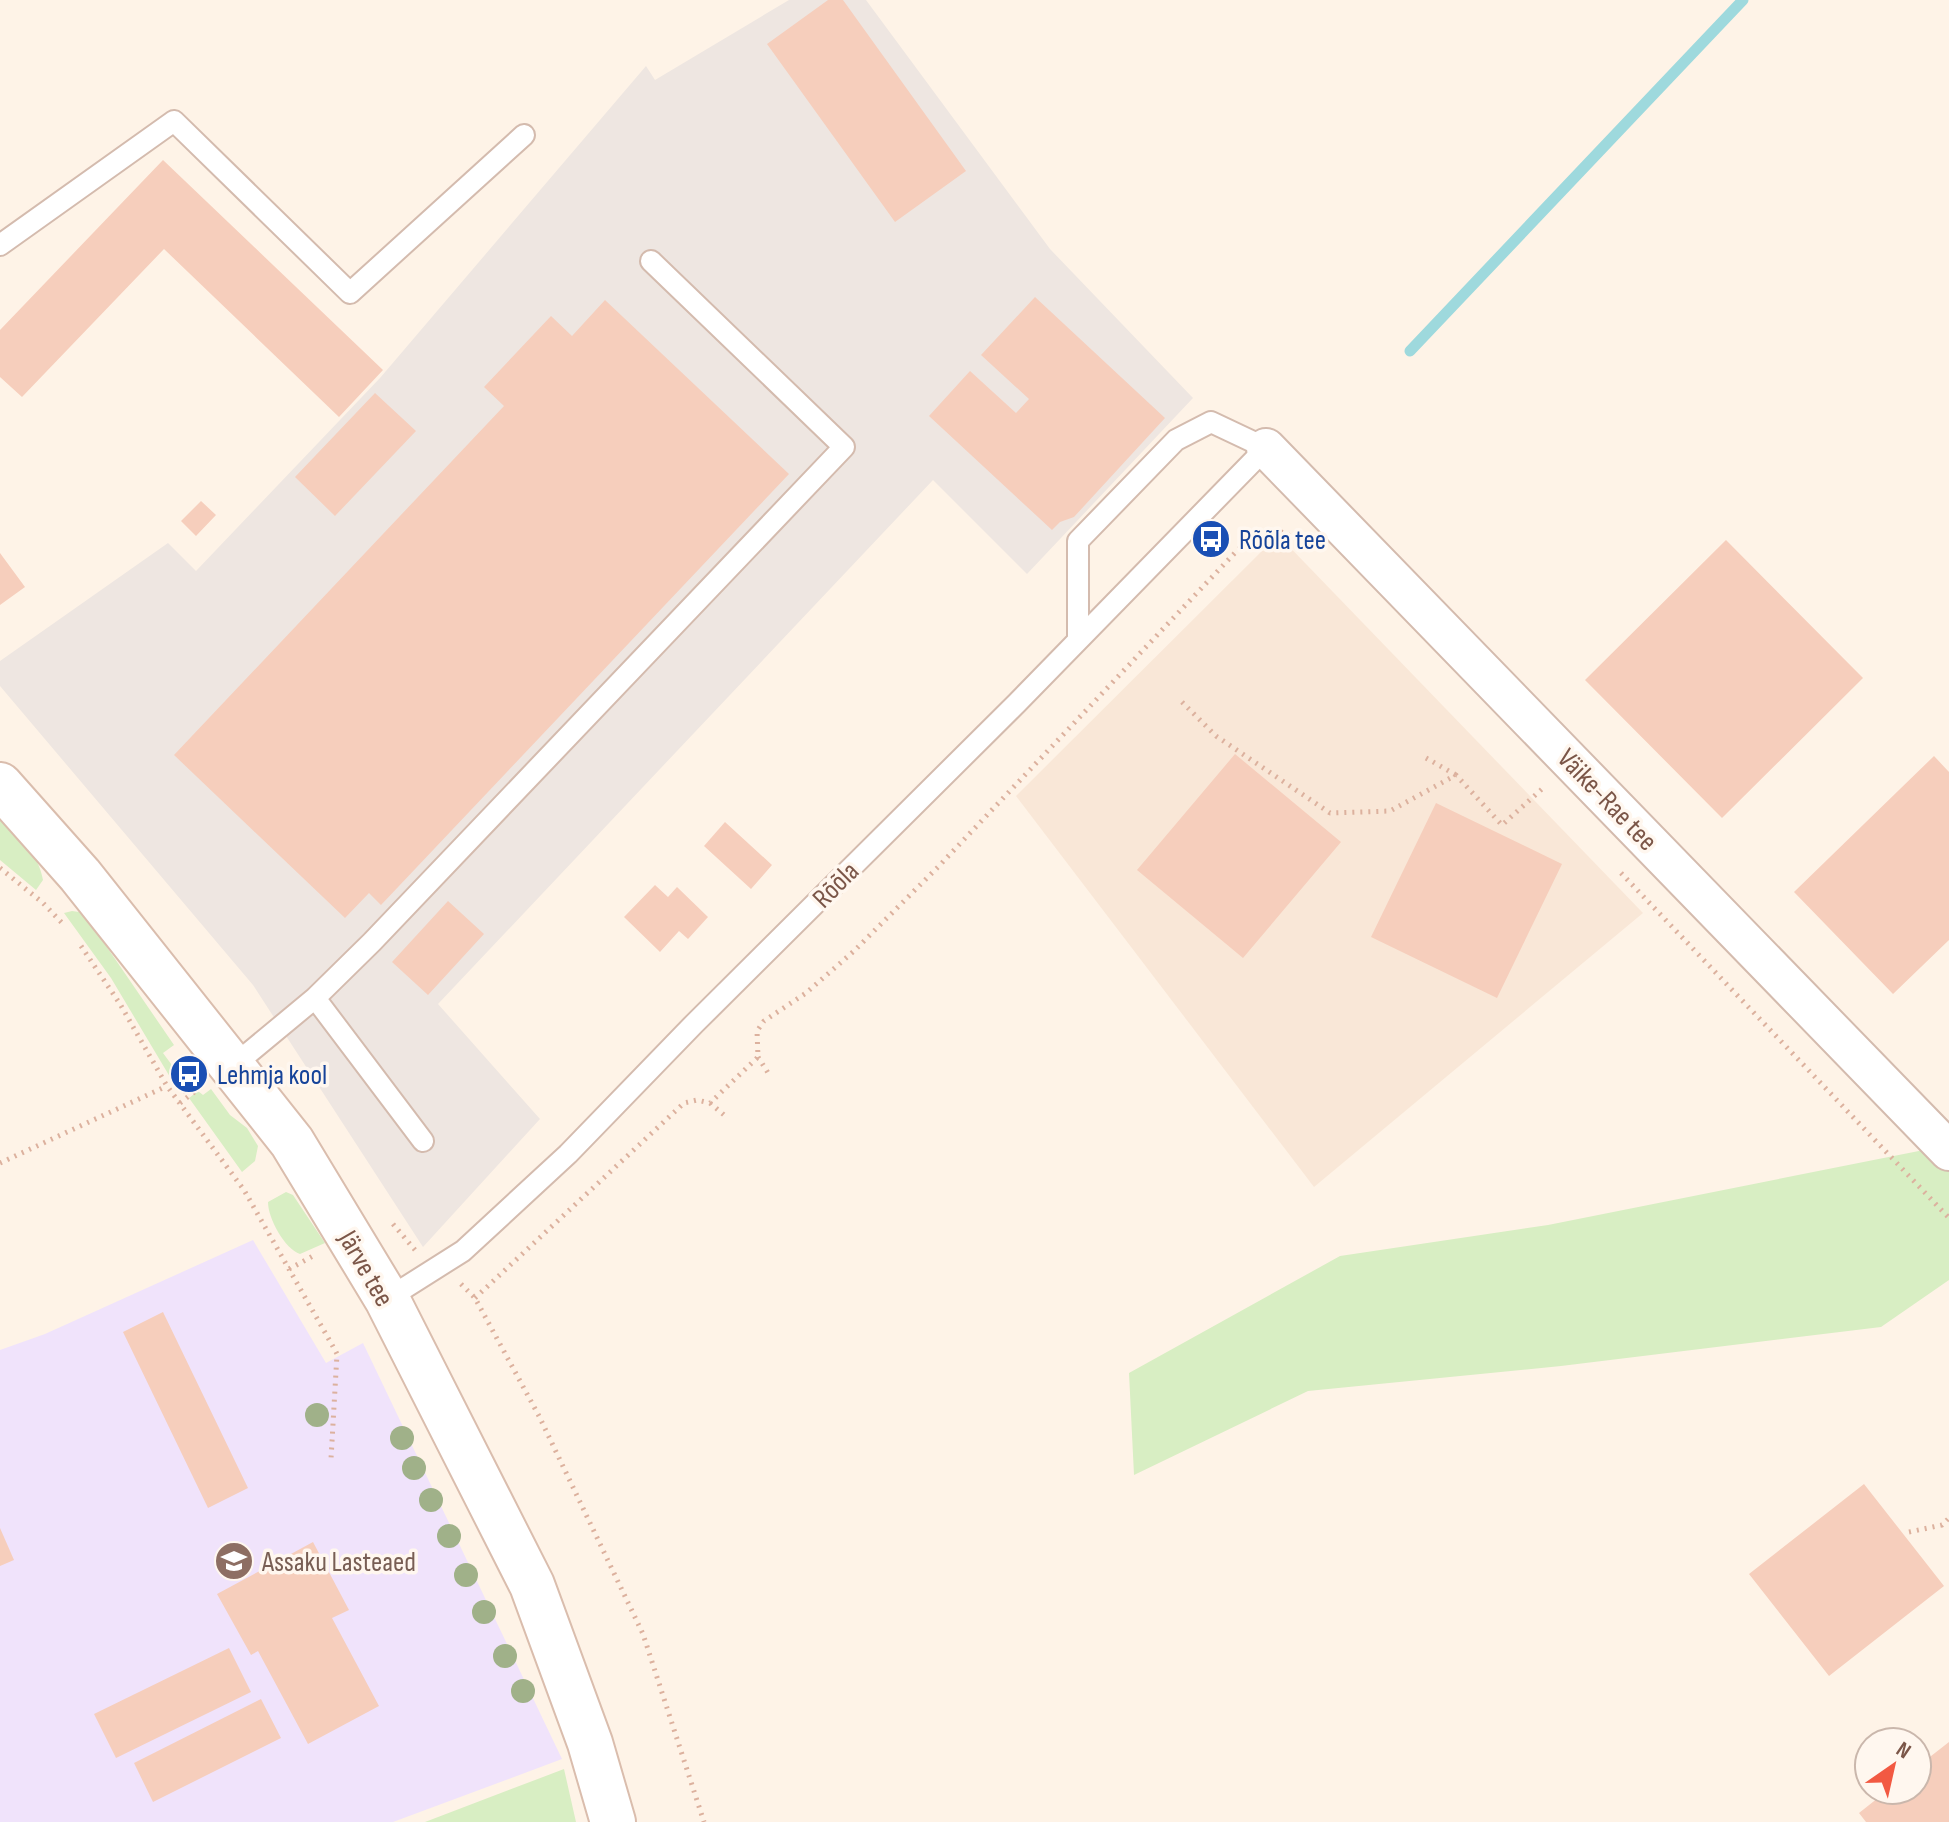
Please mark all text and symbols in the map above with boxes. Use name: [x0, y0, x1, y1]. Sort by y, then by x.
bus stop icon: Rõõla tee: [1190, 518, 1232, 560]
place label: Rõõla tee: [1239, 524, 1326, 557]
street label: Väike-Rae tee: [1550, 742, 1664, 858]
street label: Rõõla: [806, 855, 866, 915]
bus stop icon: Lehmja kool: [168, 1053, 210, 1095]
place label: Lehmja kool: [217, 1059, 327, 1092]
street label: Järve tee: [330, 1224, 400, 1312]
school or university icon: Assaku Lasteaed: [213, 1540, 255, 1582]
place label: Assaku Lasteaed: [261, 1546, 416, 1579]
north arrow: [1853, 1726, 1933, 1806]
text: N: [1891, 1736, 1916, 1765]

